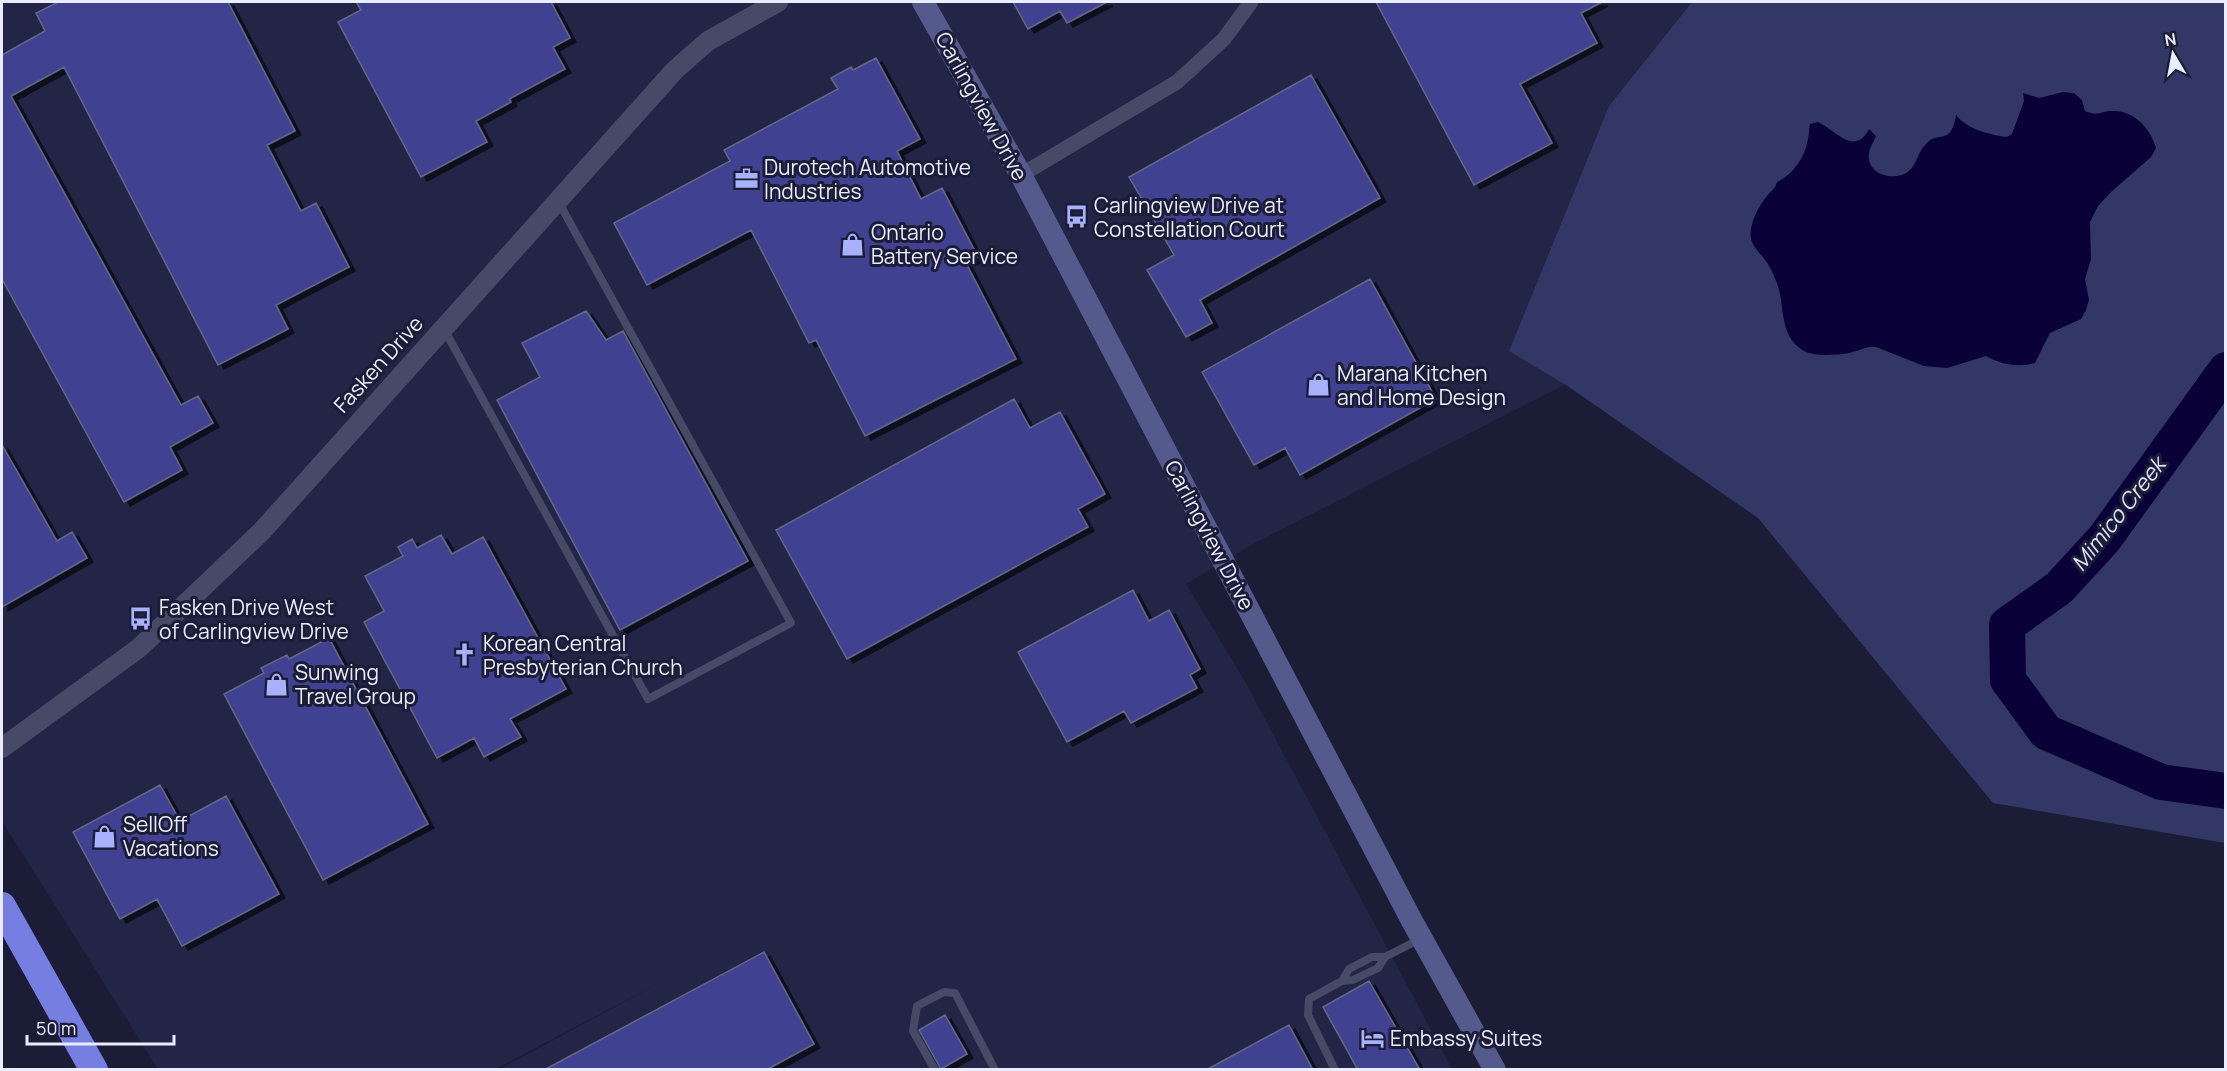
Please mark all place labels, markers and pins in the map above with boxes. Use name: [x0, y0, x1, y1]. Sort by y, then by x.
place label: Durotech Automotive Industries: [764, 153, 971, 205]
office icon: Durotech Automotive Industries: [733, 166, 759, 192]
place label: Carlingview Drive at Constellation Court: [1094, 191, 1285, 243]
bus stop icon: Carlingview Drive at Constellation Court: [1063, 204, 1089, 230]
place label: Ontario Battery Service: [871, 218, 1018, 270]
shop icon: Ontario Battery Service: [840, 231, 866, 257]
place label: Marana Kitchen and Home Design: [1337, 359, 1506, 411]
shop icon: Marana Kitchen and Home Design: [1306, 372, 1332, 398]
place label: Fasken Drive West of Carlingview Drive: [159, 593, 349, 645]
bus stop icon: Fasken Drive West of Carlingview Drive: [128, 606, 154, 632]
place label: Korean Central Presbyterian Church: [483, 629, 683, 681]
church icon: Korean Central Presbyterian Church: [452, 642, 478, 668]
place label: Sunwing Travel Group: [295, 658, 416, 710]
shop icon: Sunwing Travel Group: [264, 671, 290, 697]
place label: SellOff Vacations: [123, 810, 219, 862]
shop icon: SellOff Vacations: [92, 823, 118, 849]
place label: Embassy Suites: [1390, 1024, 1542, 1052]
hotel icon: Embassy Suites: [1359, 1025, 1385, 1051]

